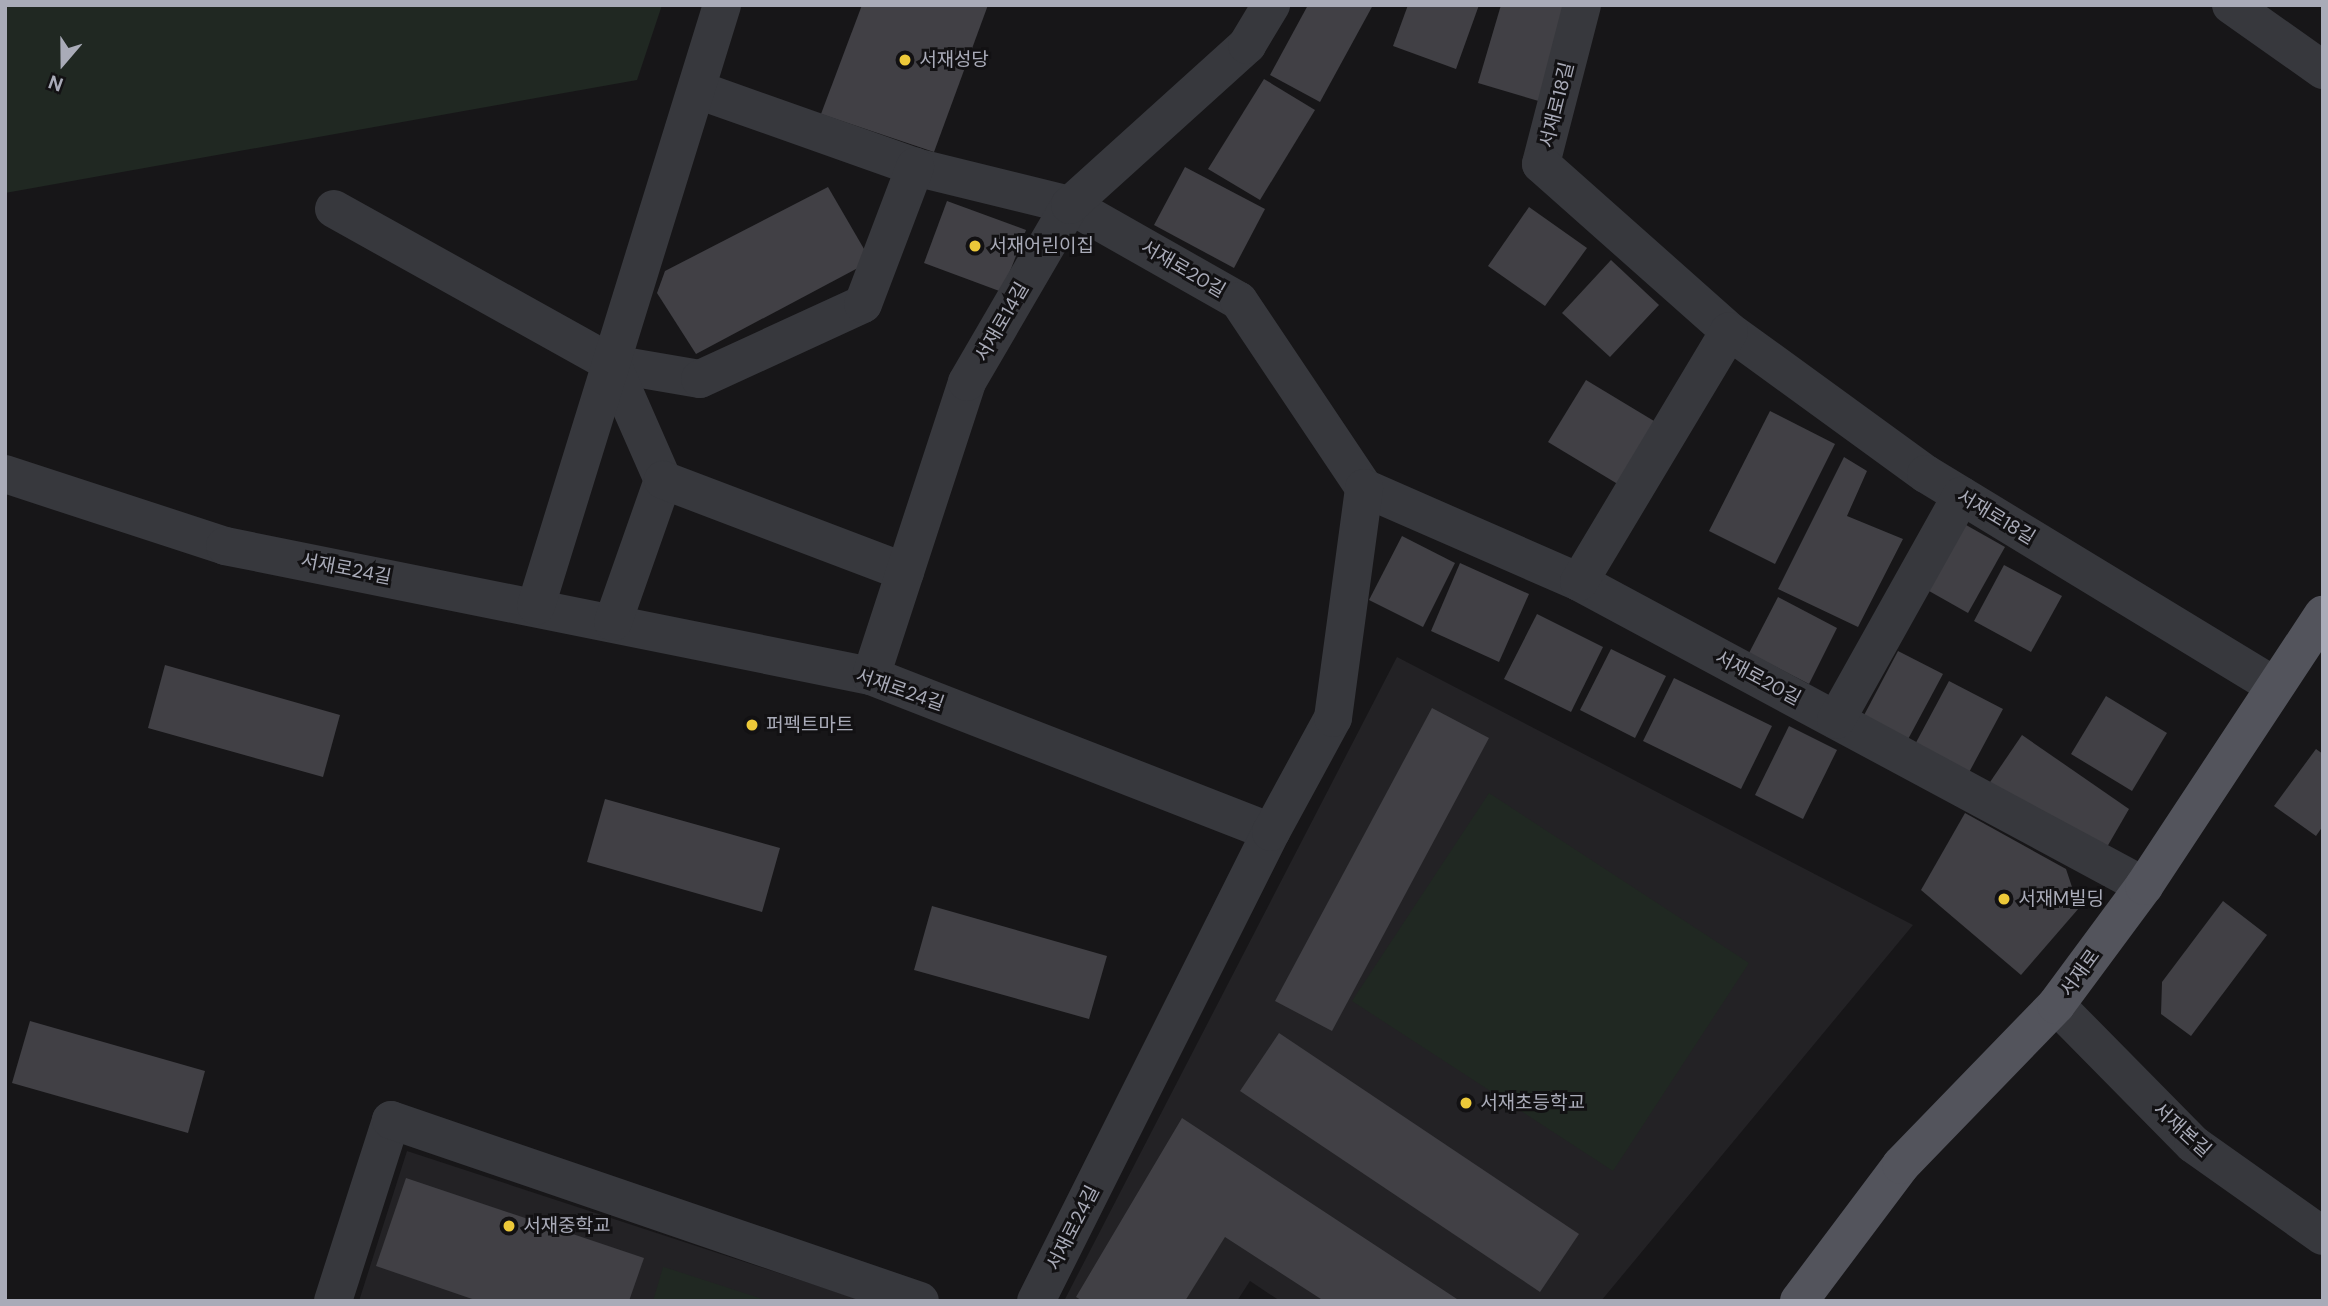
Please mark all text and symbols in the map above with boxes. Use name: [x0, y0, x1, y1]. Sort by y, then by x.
north arrow: [28, 28, 98, 98]
place label: 서재성당: [919, 49, 989, 71]
marker: 서재성당: [897, 52, 913, 68]
street label: 서재로18길: [1535, 60, 1579, 150]
text: N: [45, 69, 66, 97]
place label: 서재어린이집: [989, 235, 1094, 257]
street label: 서재로20길: [1137, 236, 1229, 302]
marker: 서재어린이집: [967, 238, 983, 254]
street label: 서재로14길: [970, 278, 1034, 366]
street label: 서재로18길: [1953, 485, 2039, 549]
street label: 서재로24길: [299, 549, 393, 589]
street label: 서재로20길: [1711, 646, 1805, 710]
street label: 서재로24길: [853, 664, 947, 716]
place label: 퍼펙트마트: [766, 714, 853, 736]
marker: 퍼펙트마트: [744, 717, 760, 733]
place label: 서재M빌딩: [2018, 888, 2104, 910]
marker: 서재M빌딩: [1996, 891, 2012, 907]
street label: 서재로: [2055, 945, 2105, 1001]
place label: 서재초등학교: [1480, 1092, 1585, 1114]
marker: 서재초등학교: [1458, 1095, 1474, 1111]
street label: 서재본길: [2148, 1098, 2216, 1162]
street label: 서재로24길: [1042, 1182, 1104, 1274]
place label: 서재중학교: [523, 1215, 610, 1237]
marker: 서재중학교: [501, 1218, 517, 1234]

